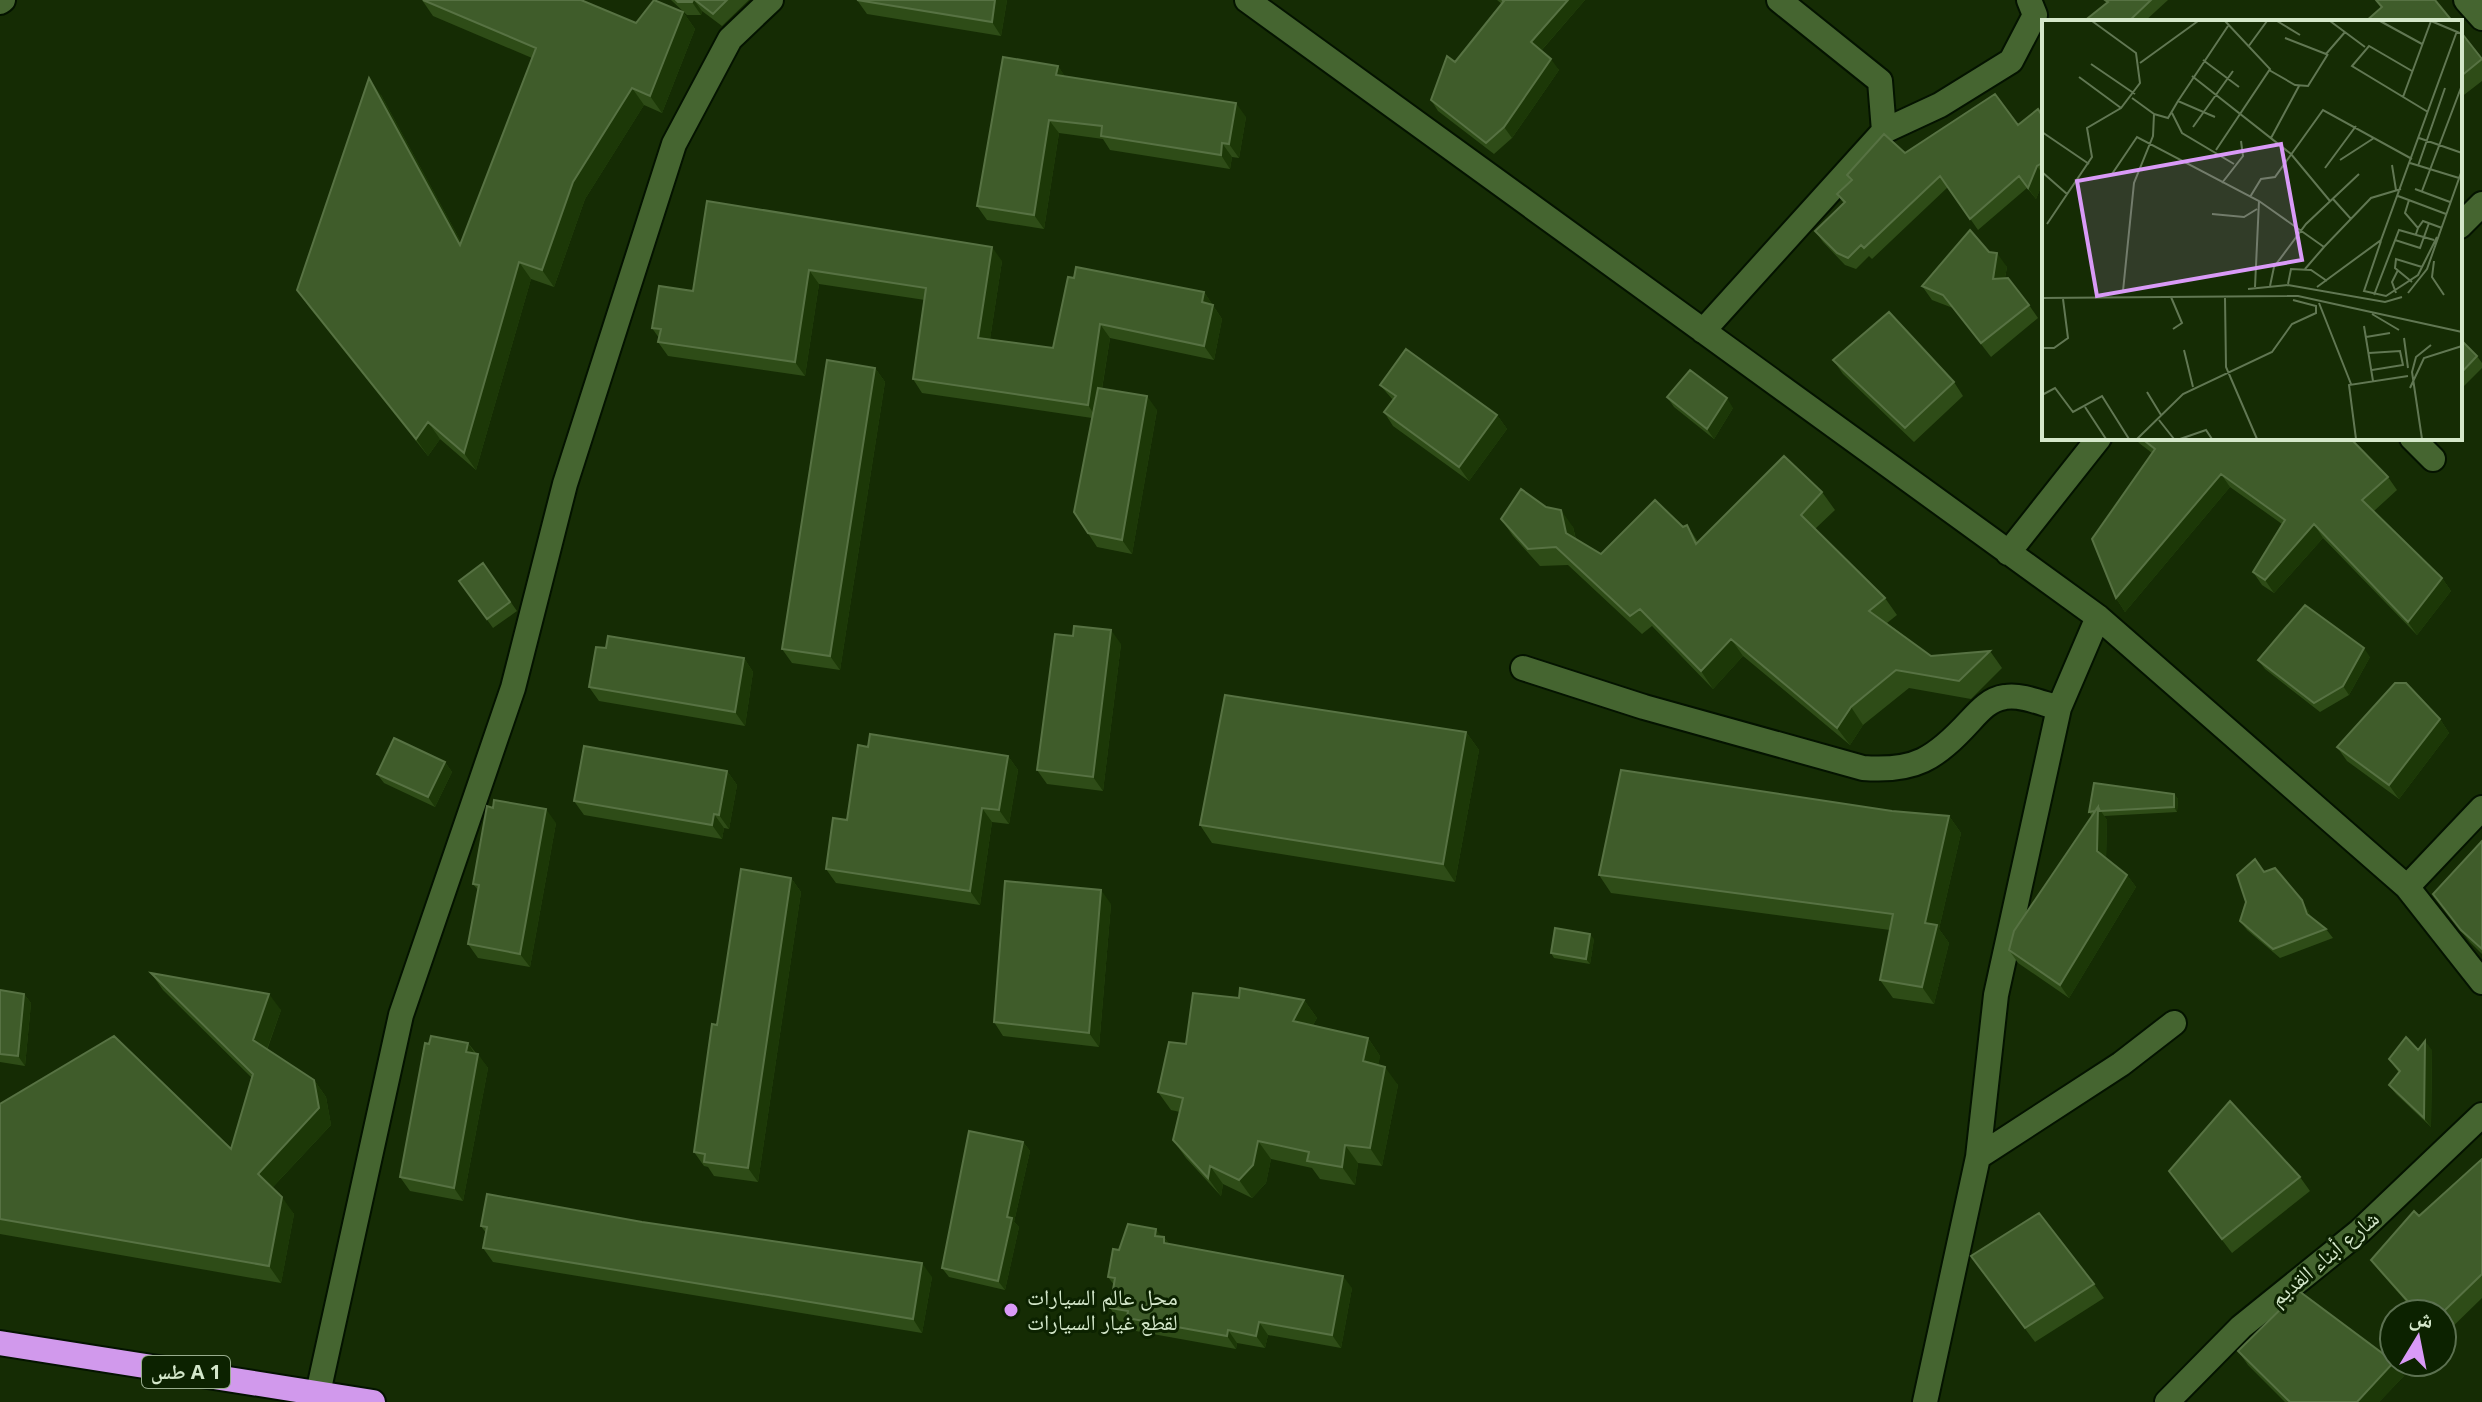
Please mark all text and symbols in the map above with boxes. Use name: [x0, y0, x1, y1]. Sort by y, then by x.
inset map: [2042, 20, 2462, 440]
street label: شارع أبناء القديم: [2262, 1203, 2385, 1313]
place label: محل عالم السيارات لقطع غيار السيارات: [1027, 1281, 1178, 1336]
north arrow: [2378, 1298, 2458, 1378]
marker: محل عالم السيارات لقطع غيار السيارات: [1002, 1301, 1020, 1319]
text: ش: [2408, 1301, 2436, 1334]
road number: طس A 1: [142, 1356, 230, 1388]

